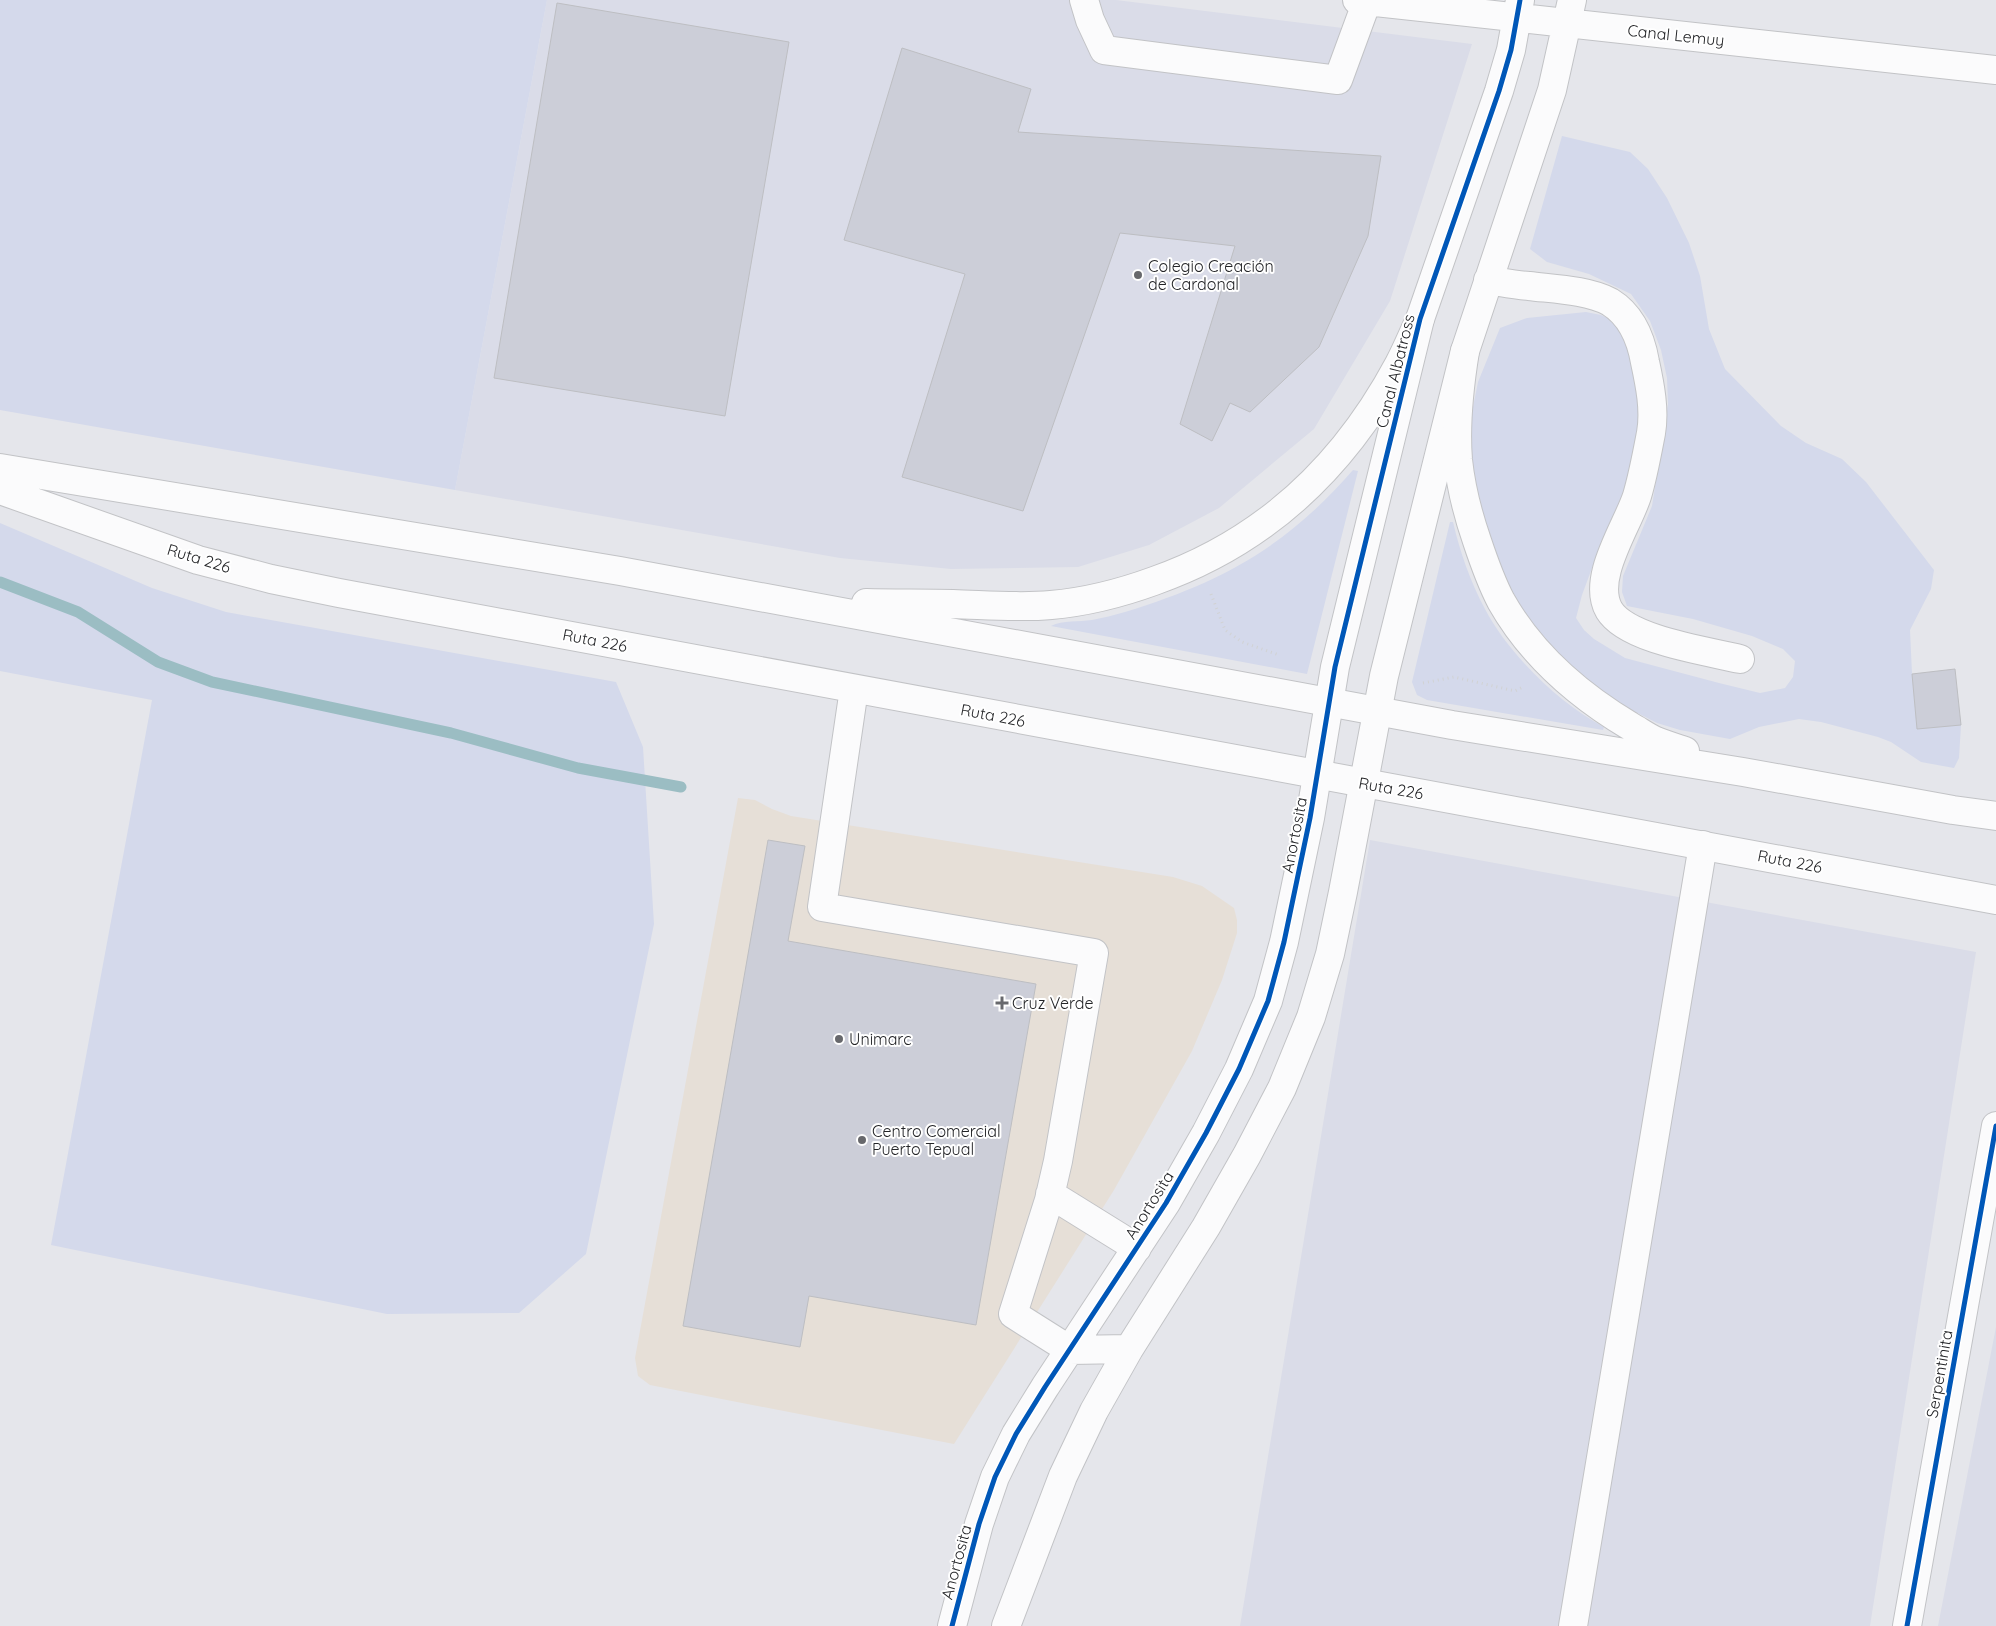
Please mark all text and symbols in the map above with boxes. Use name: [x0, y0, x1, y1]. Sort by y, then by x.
street label: Canal Lemuy: [1626, 20, 1726, 50]
place label: Colegio Creación de Cardonal: [1148, 256, 1274, 294]
marker: Colegio Creación de Cardonal: [1132, 269, 1144, 281]
street label: Canal Albatross: [1371, 312, 1419, 430]
street label: Ruta 226: [165, 539, 234, 577]
street label: Ruta 226: [561, 624, 629, 656]
street label: Ruta 226: [959, 699, 1027, 731]
street label: Ruta 226: [1357, 772, 1425, 804]
street label: Anortosita: [1277, 796, 1311, 874]
street label: Ruta 226: [1756, 845, 1824, 877]
place label: Cruz Verde: [1012, 993, 1094, 1013]
marker: Cruz Verde: [996, 997, 1008, 1009]
place label: Unimarc: [849, 1029, 911, 1049]
marker: Unimarc: [833, 1033, 845, 1045]
place label: Centro Comercial Puerto Tepual: [872, 1121, 1001, 1159]
marker: Centro Comercial Puerto Tepual: [856, 1134, 868, 1146]
street label: Anortosita: [1120, 1167, 1178, 1243]
street label: Serpentinita: [1921, 1329, 1957, 1419]
street label: Anortosita: [936, 1522, 976, 1602]

